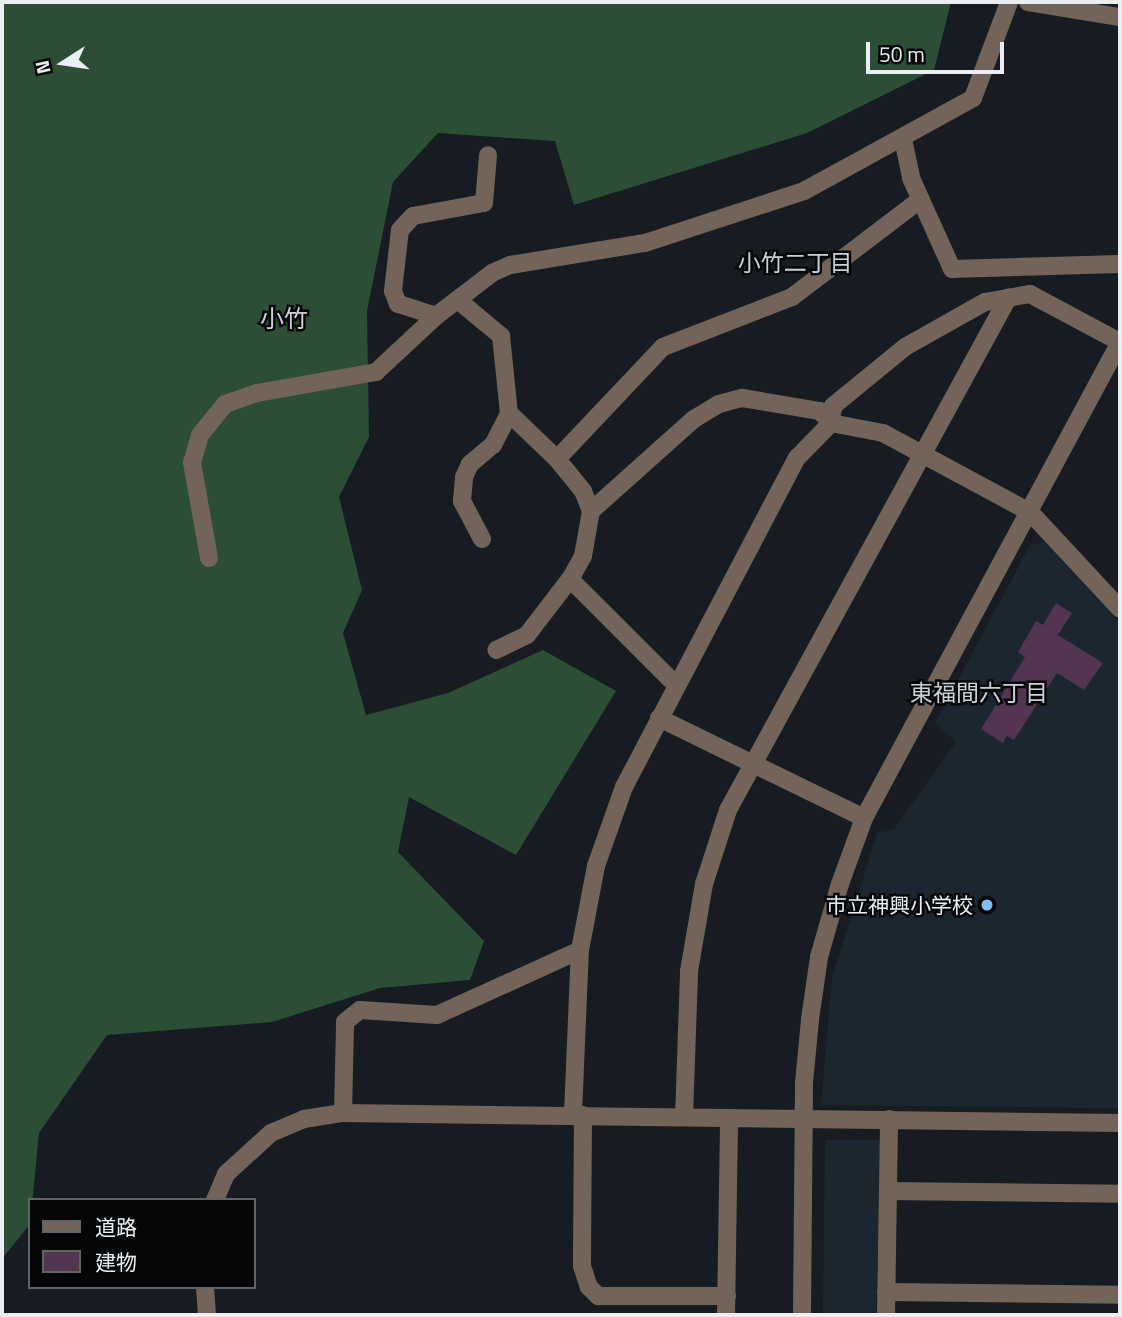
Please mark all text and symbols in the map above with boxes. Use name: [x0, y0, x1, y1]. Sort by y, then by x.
north arrow: [28, 28, 98, 98]
scale bar: [870, 28, 1008, 72]
text: 50 m: [879, 38, 925, 70]
text: N: [26, 58, 58, 77]
district label: 小竹二丁目: [738, 249, 852, 277]
district label: 小竹: [260, 305, 308, 333]
district label: 東福間六丁目: [910, 679, 1048, 707]
place label: 市立神興小学校: [826, 892, 973, 918]
marker: 市立神興小学校: [979, 897, 995, 913]
legend: [28, 1198, 256, 1289]
text: 道路: [95, 1211, 137, 1243]
text: 建物: [95, 1246, 137, 1278]

